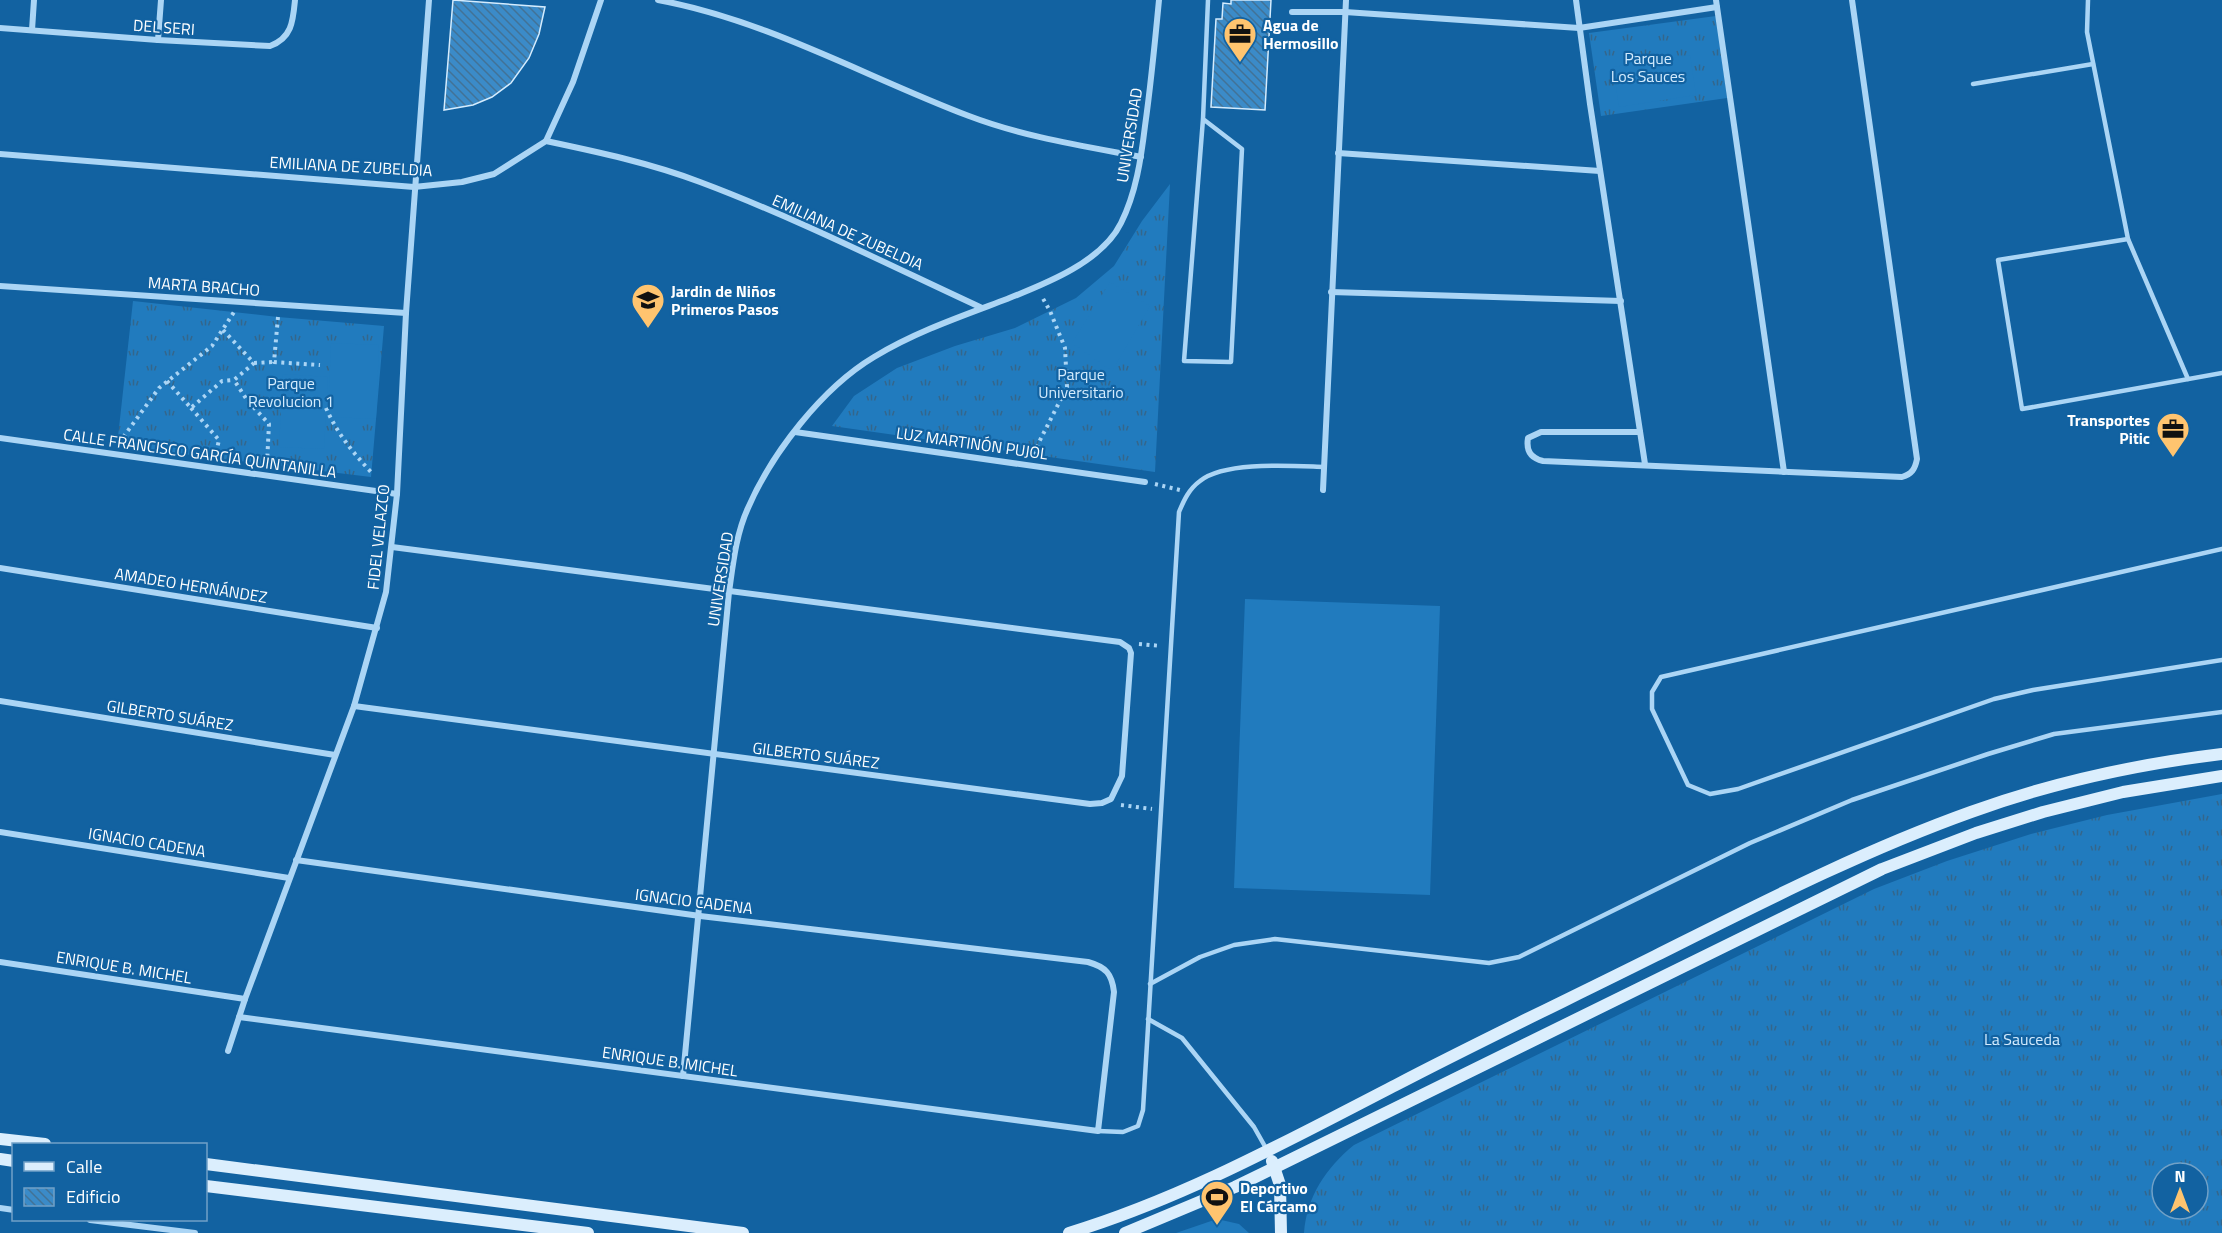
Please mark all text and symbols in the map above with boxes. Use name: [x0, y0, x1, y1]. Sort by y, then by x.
street label: DEL SERI: [132, 13, 196, 41]
place label: Agua de Hermosillo: [1263, 13, 1339, 55]
office icon: Agua de Hermosillo: [1222, 16, 1258, 63]
park label: Parque Los Sauces: [1611, 46, 1685, 88]
street label: UNIVERSIDAD: [1110, 86, 1148, 184]
street label: EMILIANA DE ZUBELDIA: [269, 150, 433, 182]
street label: EMILIANA DE ZUBELDIA: [769, 188, 928, 276]
street label: MARTA BRACHO: [147, 270, 261, 302]
place label: Jardin de Niños Primeros Pasos: [671, 279, 779, 321]
school or university icon: Jardin de Niños Primeros Pasos: [630, 282, 666, 329]
park label: Parque Universitario: [1038, 362, 1124, 404]
park label: Parque Revolucion 1: [248, 371, 334, 413]
place label: Transportes Pitic: [2067, 408, 2150, 450]
office icon: Transportes Pitic: [2155, 411, 2191, 458]
street label: LUZ MARTINÓN PUJOL: [895, 420, 1050, 466]
street label: CALLE FRANCISCO GARCÍA QUINTANILLA: [62, 422, 339, 484]
street label: FIDEL VELAZCO: [361, 483, 395, 591]
street label: UNIVERSIDAD: [701, 530, 739, 628]
street label: AMADEO HERNÁNDEZ: [113, 561, 269, 609]
street label: GILBERTO SUÁREZ: [105, 693, 235, 737]
street label: GILBERTO SUÁREZ: [751, 735, 881, 775]
street label: IGNACIO CADENA: [87, 821, 208, 863]
street label: IGNACIO CADENA: [634, 882, 755, 920]
street label: ENRIQUE B. MICHEL: [55, 944, 194, 990]
park label: La Sauceda: [1984, 1027, 2060, 1051]
street label: ENRIQUE B. MICHEL: [601, 1040, 740, 1082]
legend: [12, 1143, 207, 1221]
text: Calle: [66, 1153, 102, 1180]
north arrow: [2150, 1161, 2210, 1221]
text: N: [2174, 1164, 2186, 1188]
place label: Deportivo El Cárcamo: [1240, 1176, 1317, 1218]
sports icon: Deportivo El Cárcamo: [1199, 1179, 1235, 1226]
text: Edificio: [66, 1183, 120, 1210]

